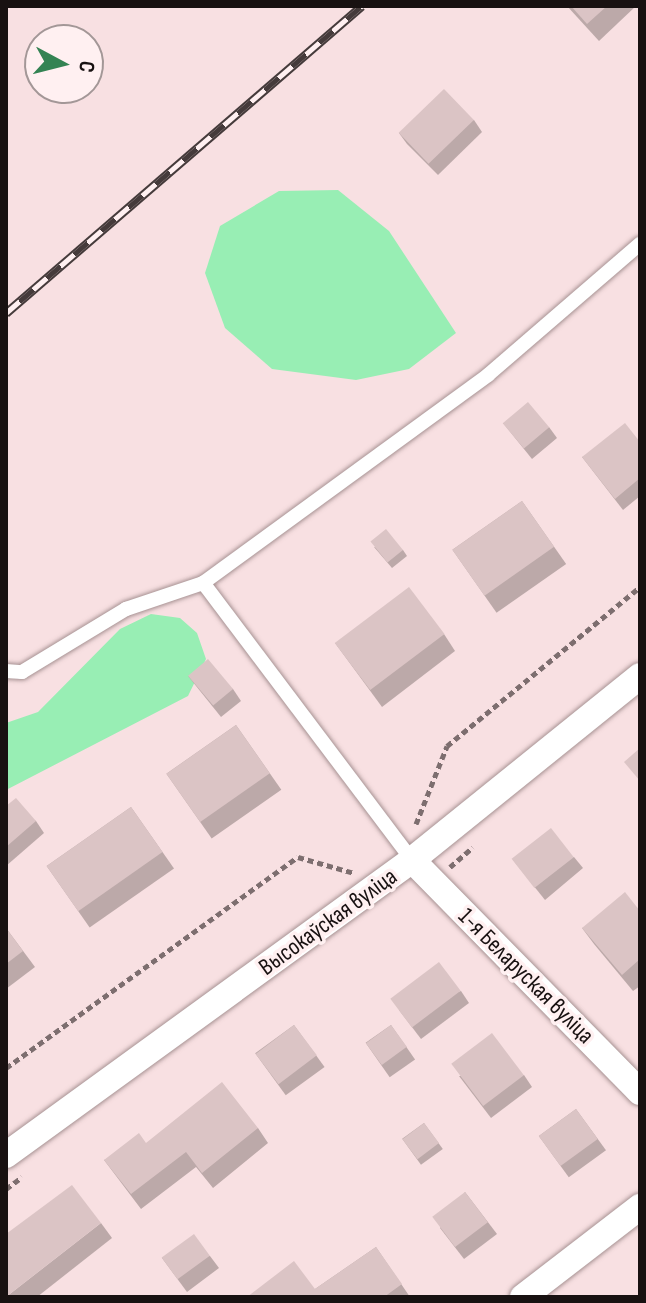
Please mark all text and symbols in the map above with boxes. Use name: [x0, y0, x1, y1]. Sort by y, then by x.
north arrow: [24, 24, 104, 104]
text: С: [72, 59, 100, 74]
street label: Высокаўская вуліца: [253, 862, 403, 982]
street label: 1-я Беларуская вуліца: [452, 902, 600, 1050]

